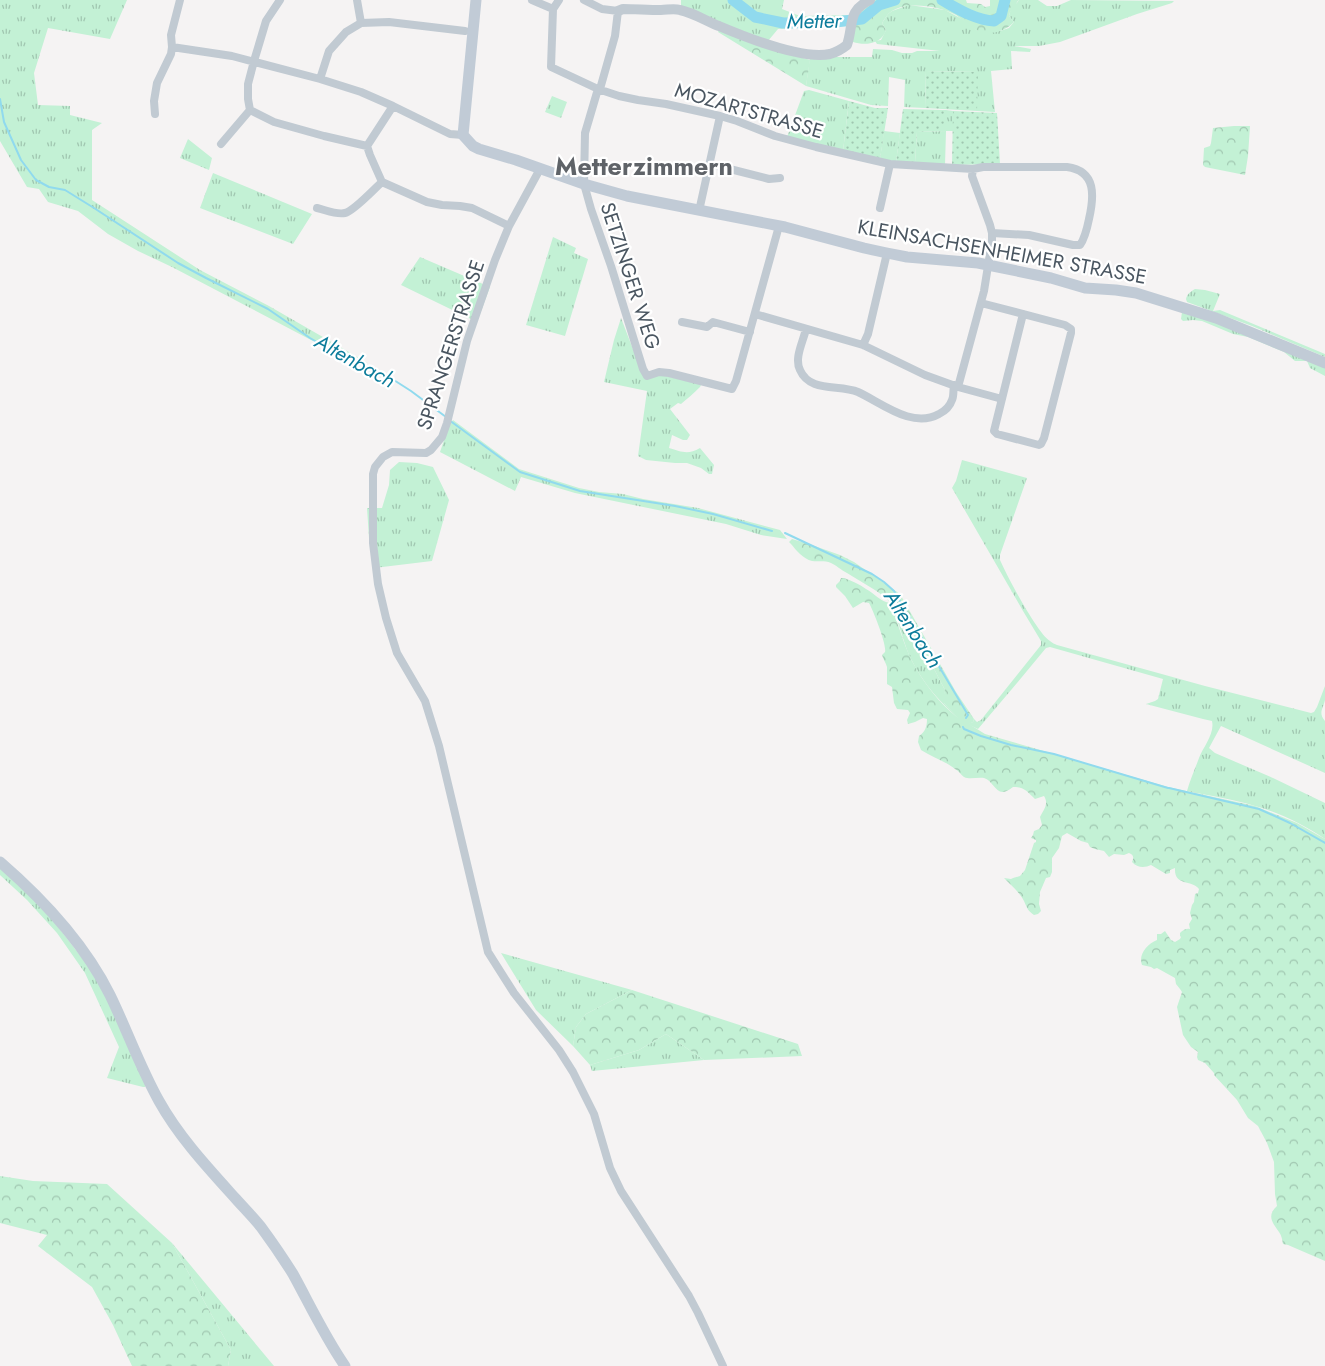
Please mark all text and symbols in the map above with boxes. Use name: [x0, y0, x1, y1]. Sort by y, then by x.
water label: Metter: [787, 6, 842, 36]
street label: MOZARTSTRASSE: [671, 76, 827, 146]
district label: Metterzimmern: [555, 148, 733, 184]
street label: SETZINGER WEG: [593, 199, 667, 353]
street label: KLEINSACHSENHEIMER STRASSE: [855, 212, 1149, 292]
street label: SPRANGERSTRASSE: [410, 256, 492, 434]
water label: Altenbach: [308, 326, 401, 395]
water label: Altenbach: [876, 583, 950, 674]

